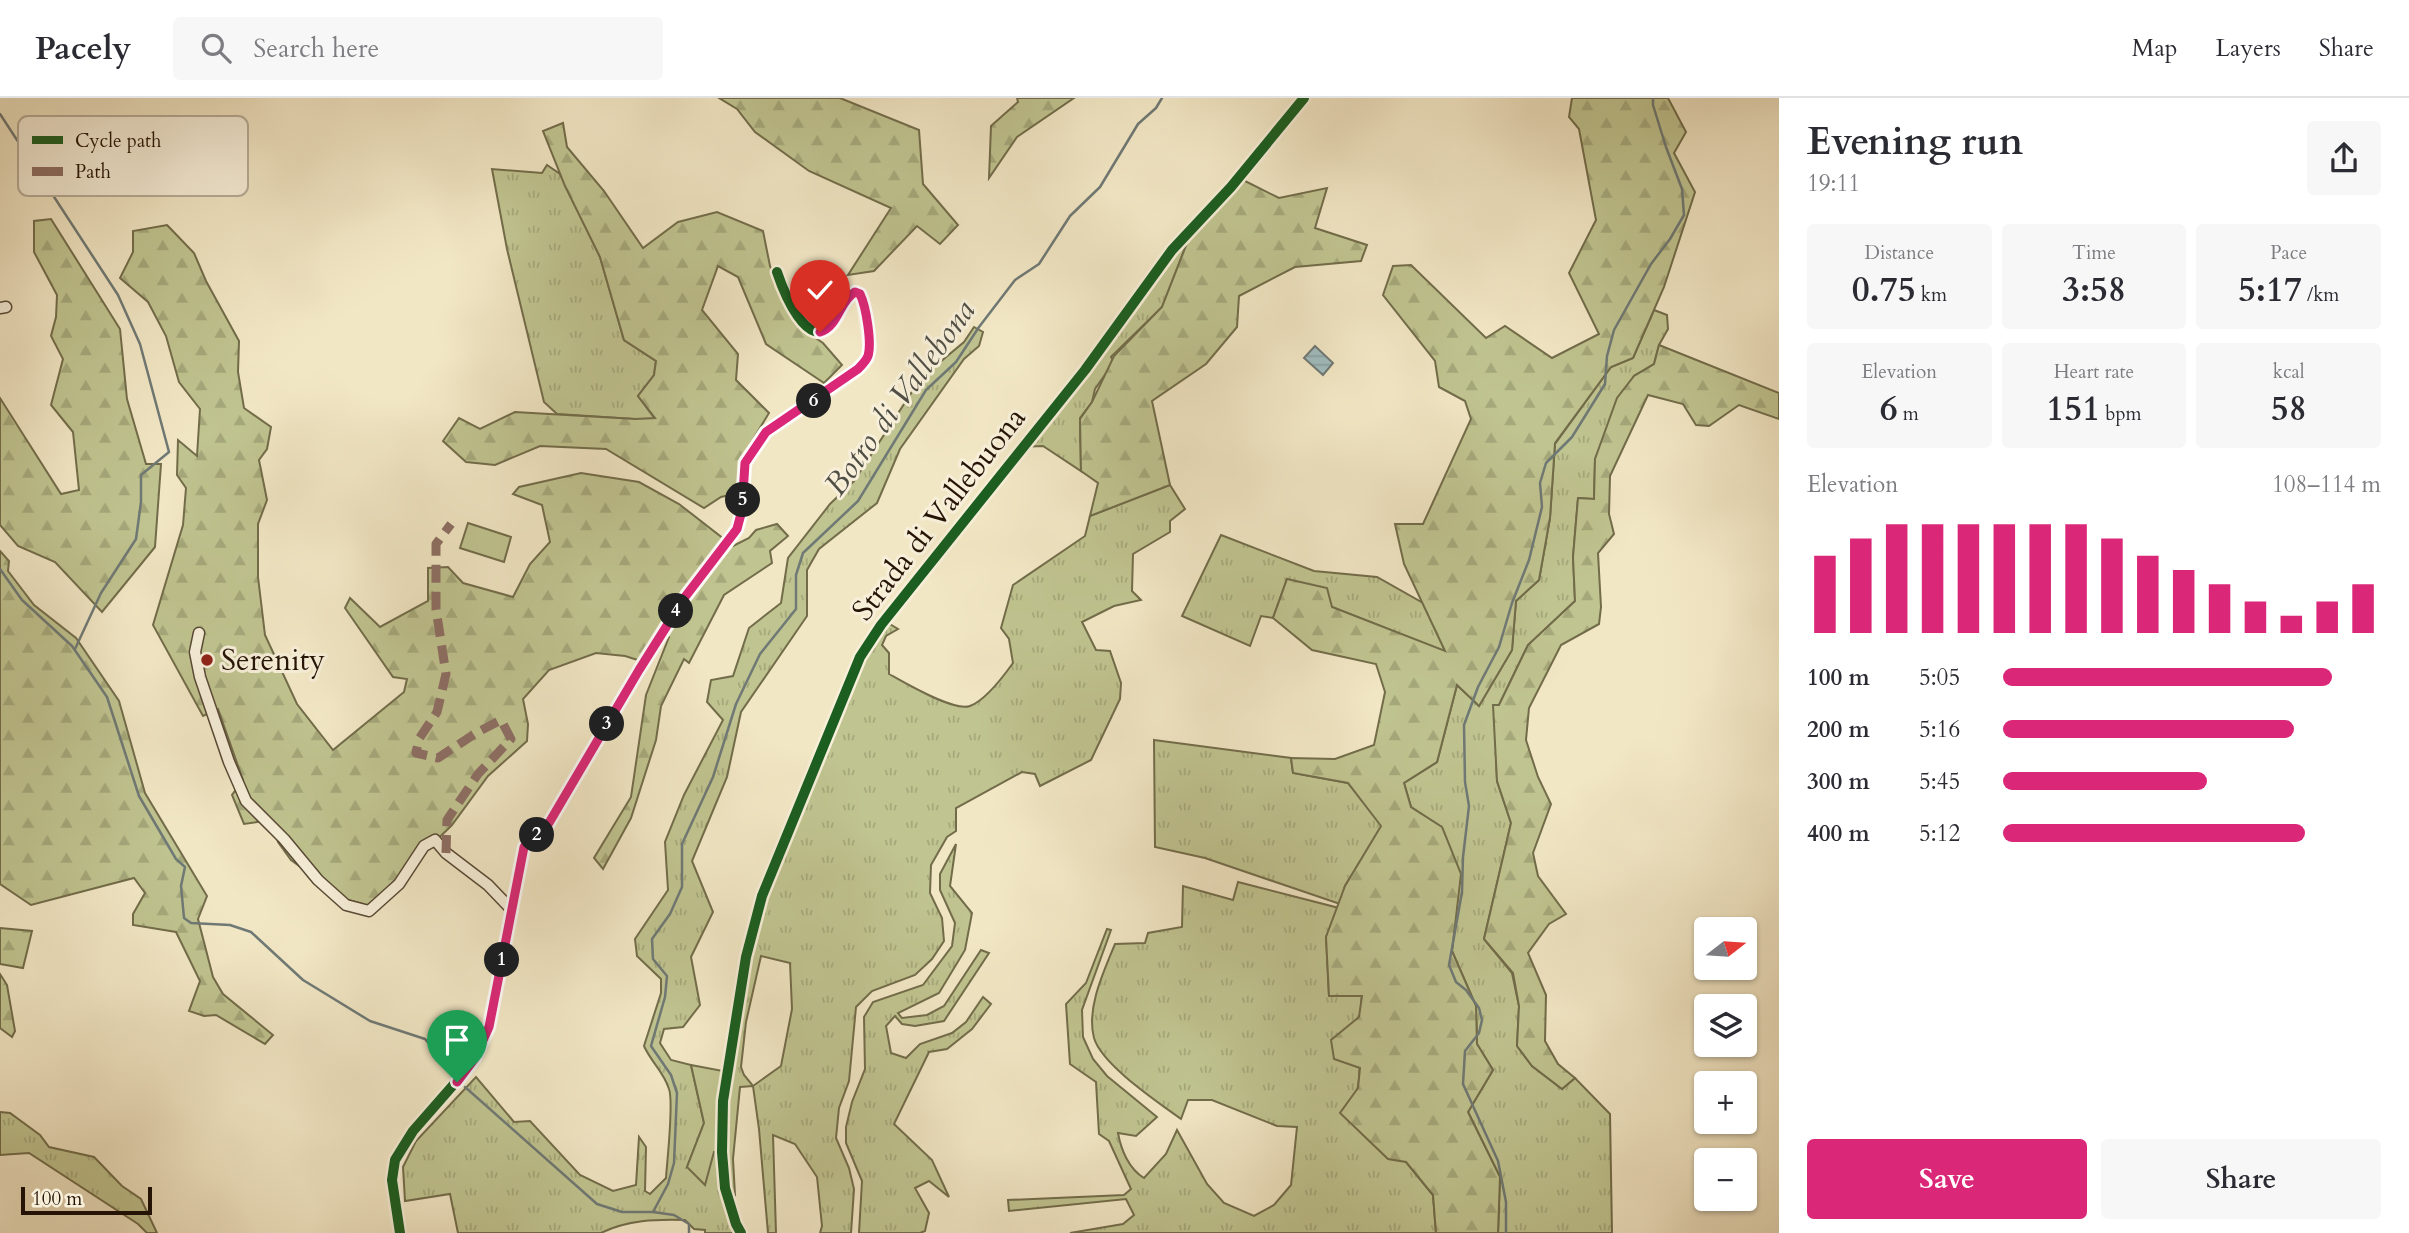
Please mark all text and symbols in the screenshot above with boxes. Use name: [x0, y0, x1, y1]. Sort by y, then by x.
search box: [173, 17, 663, 80]
text: Pacely: [35, 26, 131, 71]
icon: search: [197, 29, 235, 67]
text: Search here: [253, 31, 379, 66]
text: Map: [2132, 32, 2178, 65]
text: Layers: [2216, 32, 2281, 65]
text: Share: [2319, 32, 2374, 65]
legend: [18, 116, 248, 196]
text: Evening run: [1807, 116, 2023, 168]
button: share: [2307, 121, 2381, 195]
text: Cycle path: [75, 128, 162, 154]
text: Path: [75, 159, 111, 185]
text: 19:11: [1807, 168, 1860, 199]
text: Distance: [1865, 240, 1934, 266]
text: Time: [2072, 240, 2116, 266]
text: Pace: [2270, 240, 2307, 266]
pin: [790, 260, 850, 332]
text: 0.75: [1852, 266, 1916, 314]
text: 3:58: [2062, 266, 2126, 314]
text: 5:17: [2238, 266, 2302, 314]
icon: check: [801, 271, 839, 309]
text: km: [1916, 282, 1947, 308]
text: /km: [2302, 282, 2339, 308]
water label: Botro di Vallebona: [814, 291, 986, 505]
text: Elevation: [1862, 359, 1937, 385]
text: Heart rate: [2054, 359, 2134, 385]
text: kcal: [2273, 359, 2305, 385]
pin: 6: [796, 384, 832, 418]
text: 6: [1880, 385, 1898, 433]
text: 151: [2046, 385, 2100, 433]
text: 58: [2271, 385, 2307, 433]
text: 6: [809, 387, 818, 413]
street label: Strada di Vallebuona: [843, 399, 1035, 629]
text: m: [1898, 401, 1919, 427]
text: bpm: [2100, 401, 2142, 427]
text: Elevation: [1807, 469, 1898, 500]
text: 108–114 m: [2272, 469, 2381, 500]
pin: 5: [726, 482, 760, 518]
text: 5: [738, 486, 747, 512]
pin: 4: [658, 594, 694, 628]
text: 4: [671, 597, 680, 623]
place label: Serenity: [221, 640, 325, 681]
marker: Serenity: [199, 652, 215, 668]
text: 100 m: [1807, 662, 1870, 693]
text: 5:05: [1919, 662, 1960, 693]
pin: 3: [590, 706, 624, 742]
text: 3: [602, 710, 611, 736]
text: 200 m: [1807, 714, 1870, 745]
text: 5:16: [1919, 714, 1960, 745]
text: 300 m: [1807, 766, 1870, 797]
text: 5:45: [1919, 766, 1960, 797]
pin: 2: [520, 818, 554, 852]
text: 400 m: [1807, 818, 1870, 849]
text: 5:12: [1919, 818, 1960, 849]
text: 2: [532, 821, 541, 847]
north arrow: [1694, 917, 1757, 980]
map controls: [1694, 917, 1757, 1211]
pin: 1: [484, 942, 520, 978]
text: 1: [497, 946, 506, 972]
button: layers: [1694, 994, 1757, 1057]
pin: [427, 1010, 487, 1082]
icon: arrive: [438, 1021, 476, 1059]
button: +: [1694, 1071, 1757, 1134]
button: Save: [1807, 1139, 2087, 1219]
button: Share: [2101, 1139, 2381, 1219]
button: −: [1694, 1148, 1757, 1211]
scale bar: [21, 1184, 152, 1216]
text: 100 m: [32, 1186, 82, 1212]

